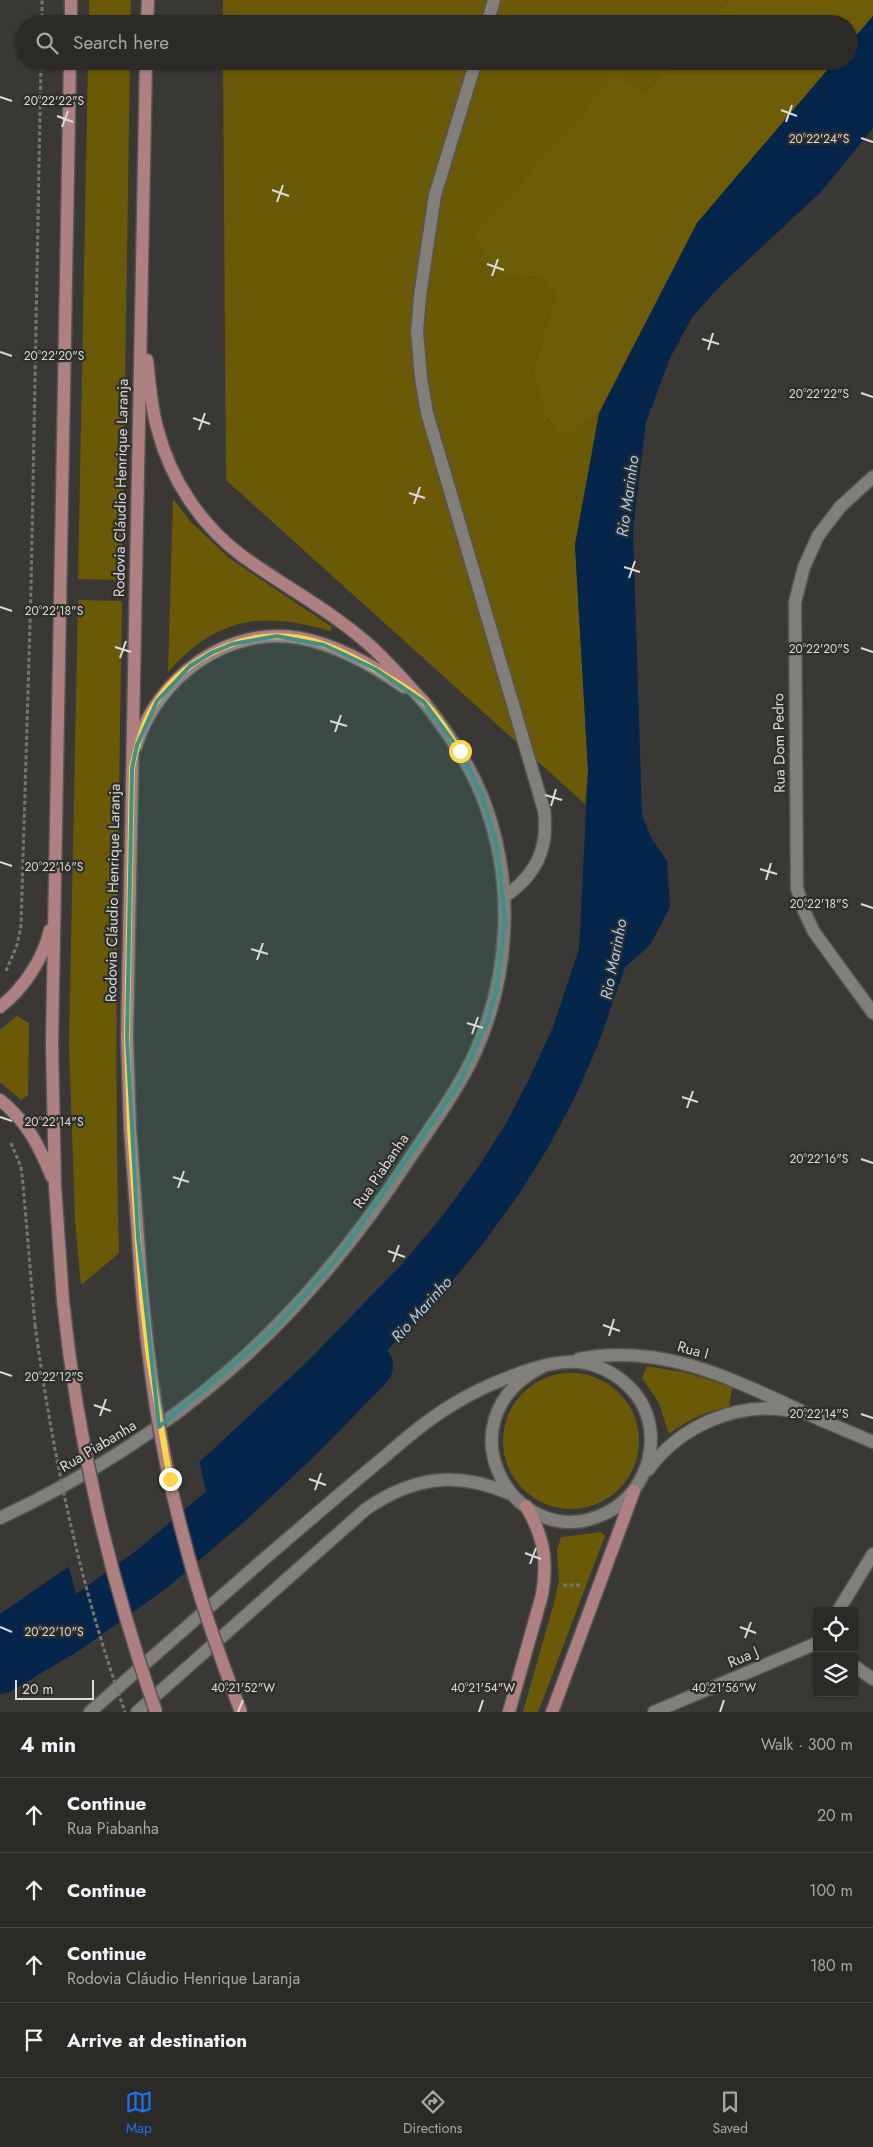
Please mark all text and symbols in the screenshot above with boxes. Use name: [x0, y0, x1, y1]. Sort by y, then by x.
search box: [15, 15, 858, 70]
icon: search: [33, 29, 61, 57]
text: Search here: [73, 29, 169, 56]
text: 20°22'22"S: [24, 92, 85, 110]
text: 20°22'24"S: [789, 130, 850, 148]
text: 20°22'20"S: [24, 347, 85, 365]
street label: Rodovia Cláudio Henrique Laranja: [108, 379, 134, 597]
text: 20°22'22"S: [789, 385, 850, 403]
water label: Rio Marinho: [610, 454, 645, 538]
text: 20°22'18"S: [25, 602, 84, 620]
text: 20°22'20"S: [789, 640, 850, 658]
street label: Rua Dom Pedro: [767, 693, 791, 793]
route start: [449, 740, 472, 763]
street label: Rodovia Cláudio Henrique Laranja: [100, 784, 126, 1002]
text: 20°22'16"S: [25, 858, 84, 876]
text: 20°22'18"S: [790, 895, 849, 913]
water label: Rio Marinho: [594, 916, 633, 1001]
text: 20°22'14"S: [25, 1113, 84, 1131]
street label: Rua Piabanha: [348, 1129, 414, 1213]
text: 20°22'16"S: [790, 1150, 849, 1168]
water label: Rio Marinho: [386, 1271, 458, 1347]
street label: Rua I: [675, 1335, 711, 1365]
text: 20°22'12"S: [25, 1368, 84, 1386]
text: 20°22'14"S: [790, 1405, 849, 1423]
street label: Rua Piabanha: [55, 1414, 141, 1478]
route end: [159, 1468, 182, 1491]
map controls: [813, 1607, 858, 1697]
button: locate: [813, 1607, 858, 1652]
text: 20°22'10"S: [24, 1623, 84, 1641]
street label: Rua J: [724, 1641, 762, 1673]
button: layers: [813, 1652, 858, 1697]
scale bar: [15, 1677, 94, 1700]
text: 20 m: [22, 1679, 54, 1699]
text: 40°21'52"W: [211, 1679, 275, 1697]
text: 40°21'54"W: [451, 1679, 515, 1697]
text: 40°21'56"W: [692, 1679, 756, 1697]
text: 4 min: [20, 1730, 76, 1760]
text: Walk · 300 m: [761, 1733, 853, 1756]
text: Continue: [67, 1790, 146, 1817]
icon: ahead: [20, 1801, 48, 1829]
text: 20 m: [817, 1804, 853, 1827]
text: Rua Piabanha: [67, 1817, 159, 1840]
icon: ahead: [20, 1876, 48, 1904]
text: Continue: [67, 1877, 146, 1904]
text: 100 m: [809, 1879, 853, 1902]
text: Continue: [67, 1940, 146, 1967]
icon: ahead: [20, 1951, 48, 1979]
text: 180 m: [810, 1954, 853, 1977]
text: Rodovia Cláudio Henrique Laranja: [67, 1967, 300, 1990]
icon: arrive: [20, 2026, 48, 2054]
text: Arrive at destination: [67, 2027, 247, 2054]
tab: Map: [125, 2088, 153, 2138]
tab: Directions: [403, 2088, 462, 2138]
tab: Saved: [712, 2088, 748, 2138]

